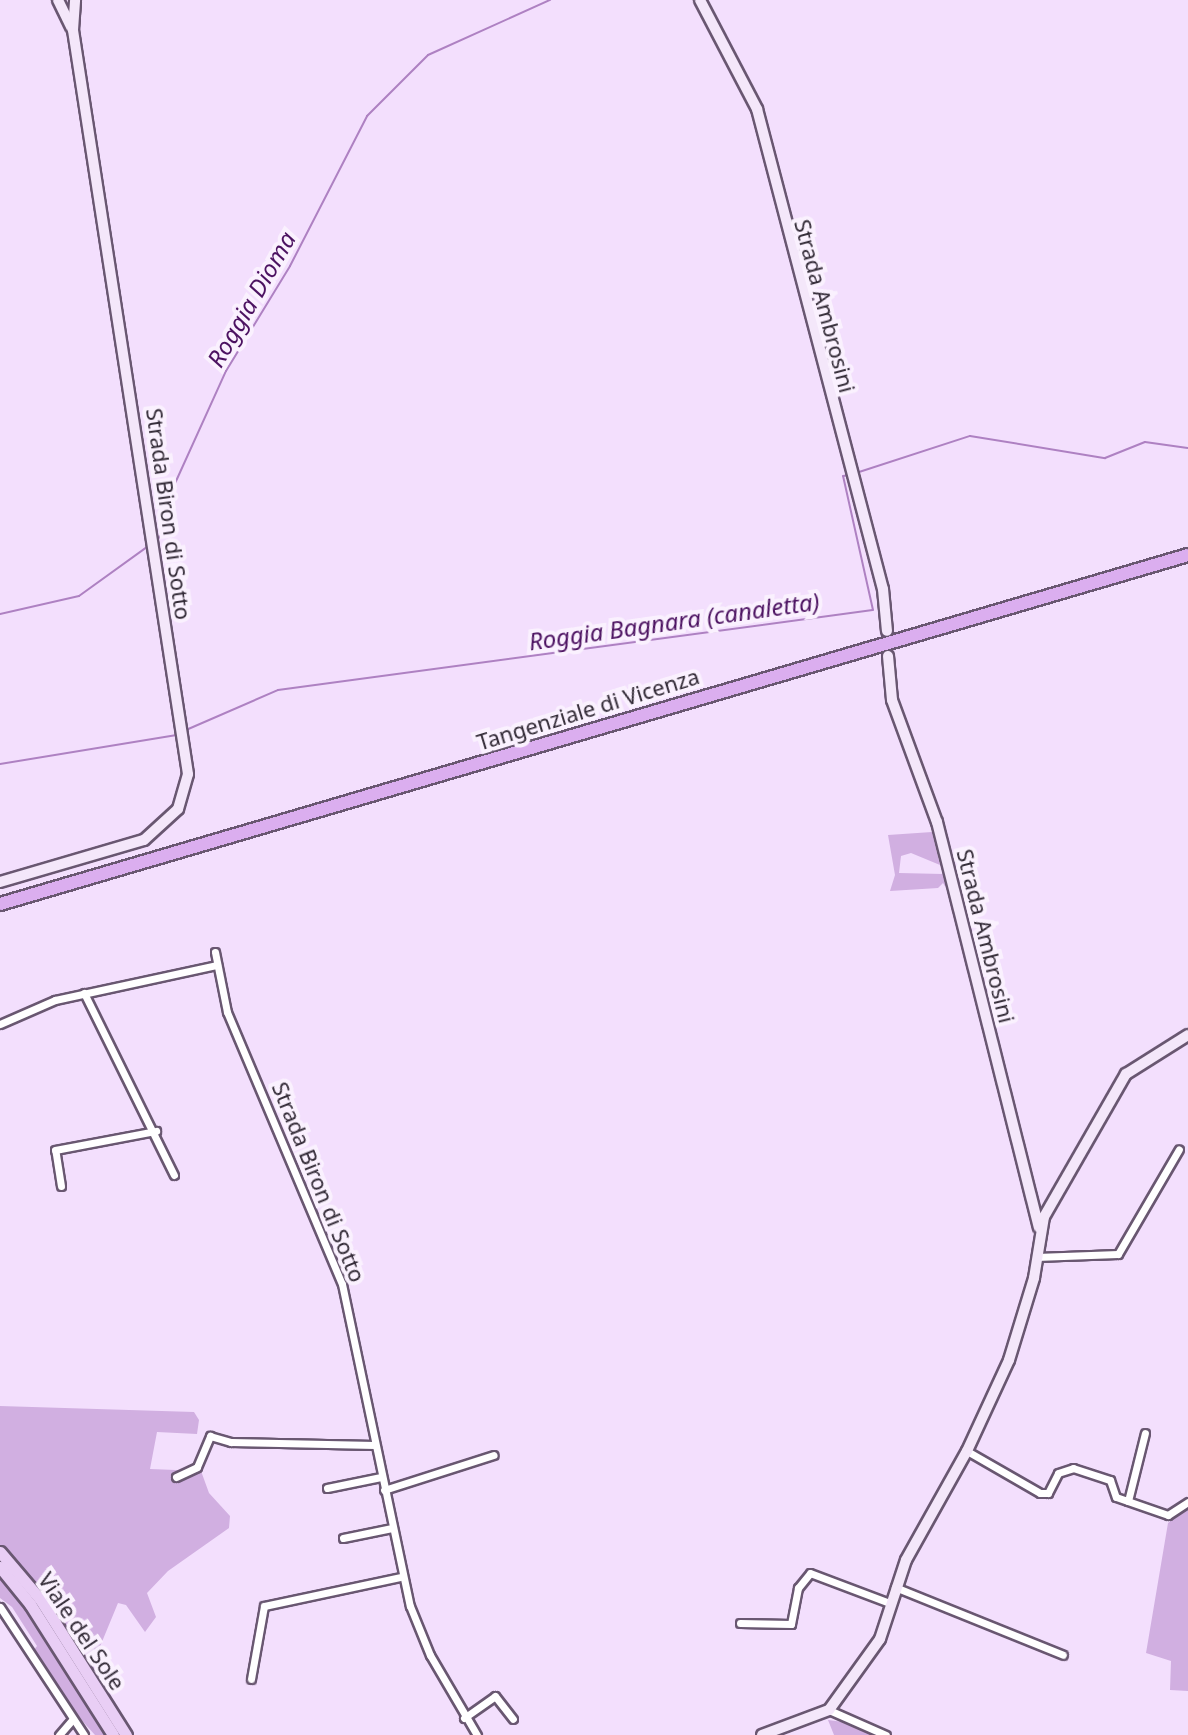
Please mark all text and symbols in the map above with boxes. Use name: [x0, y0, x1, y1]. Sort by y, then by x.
street label: Strada Ambrosini: [789, 217, 861, 395]
water label: Roggia Dioma: [201, 226, 301, 372]
street label: Strada Biron di Sotto: [141, 407, 197, 621]
water label: Roggia Bagnara (canaletta): [527, 586, 821, 656]
street label: Tangenziale di Vicenza: [474, 663, 702, 755]
street label: Strada Ambrosini: [952, 846, 1020, 1026]
street label: Strada Biron di Sotto: [267, 1078, 371, 1286]
street label: Viale del Sole: [33, 1567, 131, 1695]

